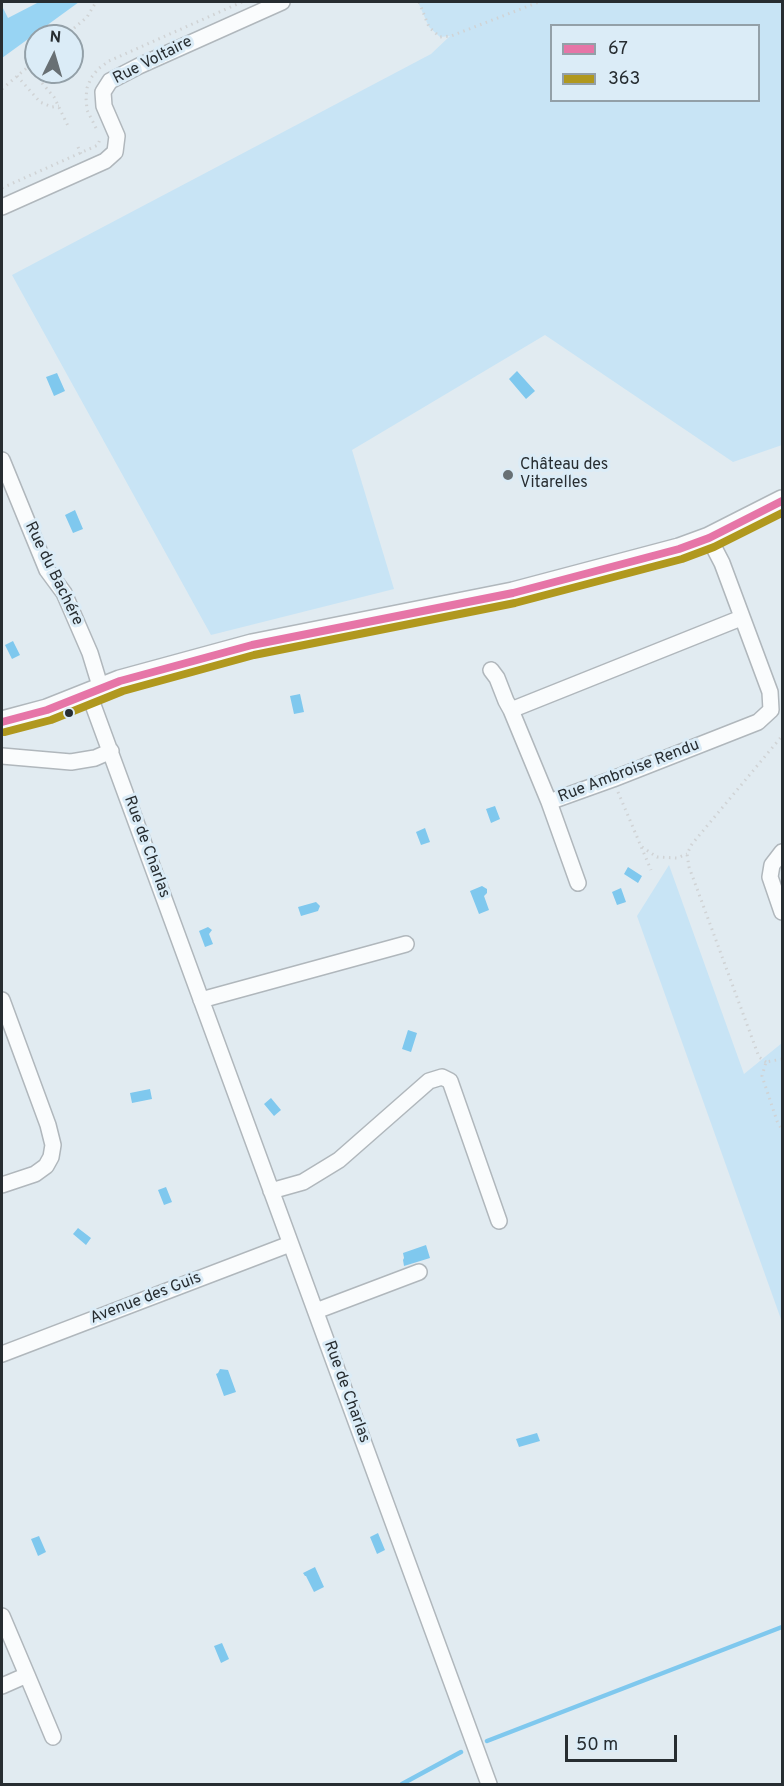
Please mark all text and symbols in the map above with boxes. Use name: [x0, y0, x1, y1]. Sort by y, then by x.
north arrow: [24, 24, 84, 84]
legend: [550, 24, 760, 102]
text: N: [49, 28, 62, 49]
street label: Rue Voltaire: [110, 33, 196, 89]
text: 67: [608, 38, 628, 61]
text: 363: [608, 68, 640, 91]
place label: Château des Vitarelles: [520, 456, 608, 494]
marker: Château des Vitarelles: [501, 468, 515, 482]
street label: Rue du Bachére: [20, 519, 86, 629]
unlabelled marker: [63, 707, 75, 719]
street label: Rue Ambroise Rendu: [556, 736, 702, 808]
street label: Rue de Charlas: [119, 793, 173, 901]
street label: Avenue des Guis: [88, 1269, 204, 1329]
street label: Rue de Charlas: [319, 1338, 373, 1446]
scale bar: [568, 1723, 680, 1761]
text: 50 m: [576, 1734, 618, 1757]

